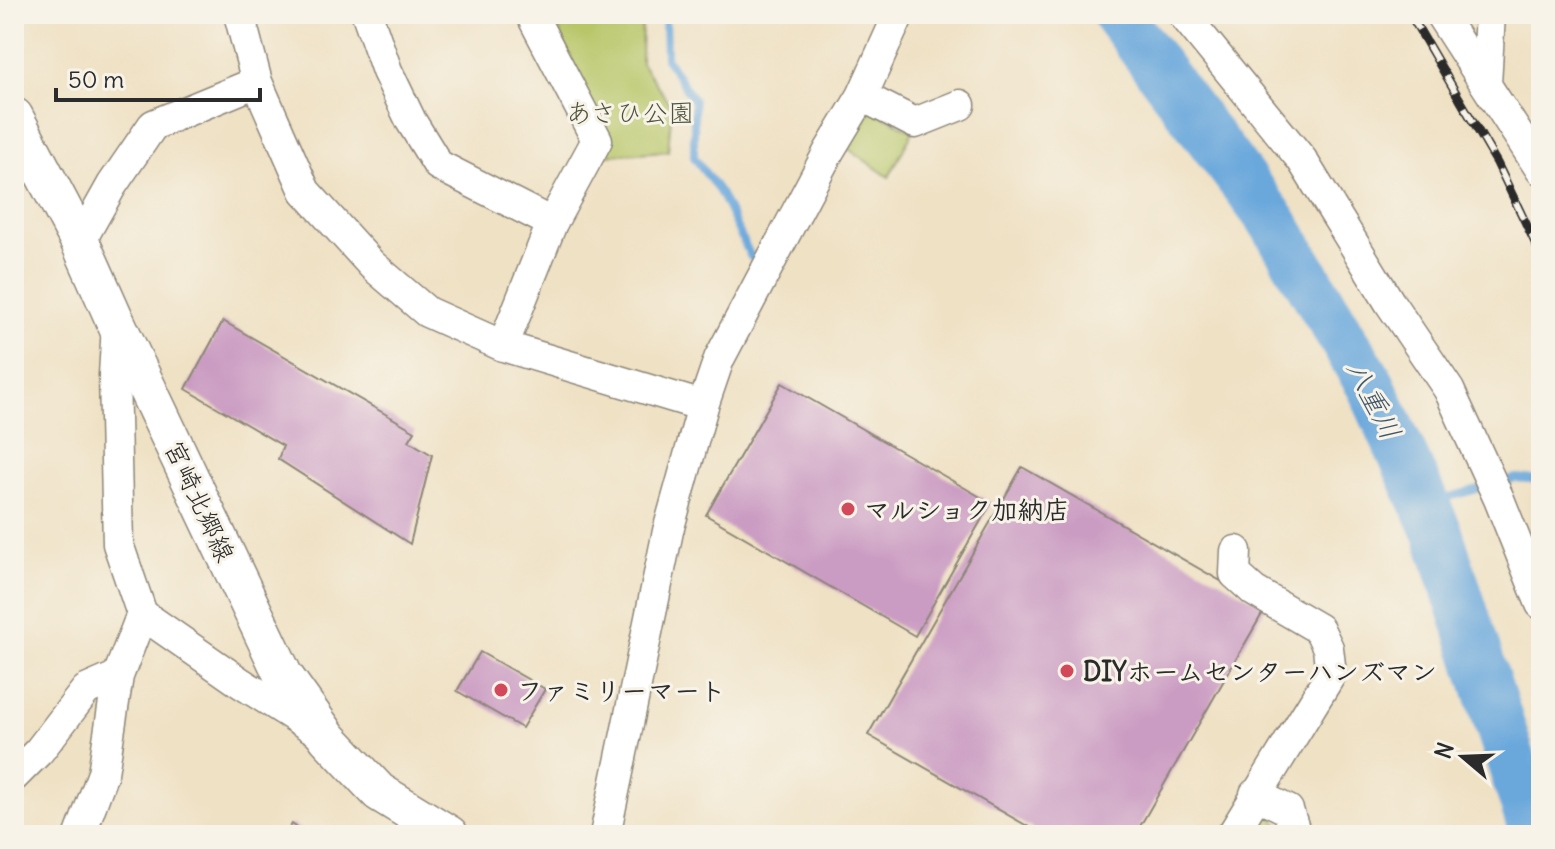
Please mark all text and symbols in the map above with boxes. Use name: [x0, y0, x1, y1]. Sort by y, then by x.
scale bar: [56, 52, 260, 102]
text: 50 m: [68, 64, 124, 94]
park label: あさひ公園: [566, 96, 694, 129]
water label: 八重川: [1339, 354, 1409, 446]
street label: 宮崎北郷線: [158, 435, 242, 567]
place label: マルショク加納店: [864, 493, 1069, 526]
marker: マルショク加納店: [839, 500, 857, 518]
place label: DIYホームセンターハンズマン: [1083, 655, 1437, 688]
marker: DIYホームセンターハンズマン: [1058, 662, 1076, 680]
place label: ファミリーマート: [517, 674, 726, 707]
marker: ファミリーマート: [492, 681, 510, 699]
north arrow: [1423, 717, 1503, 797]
text: N: [1428, 739, 1460, 762]

